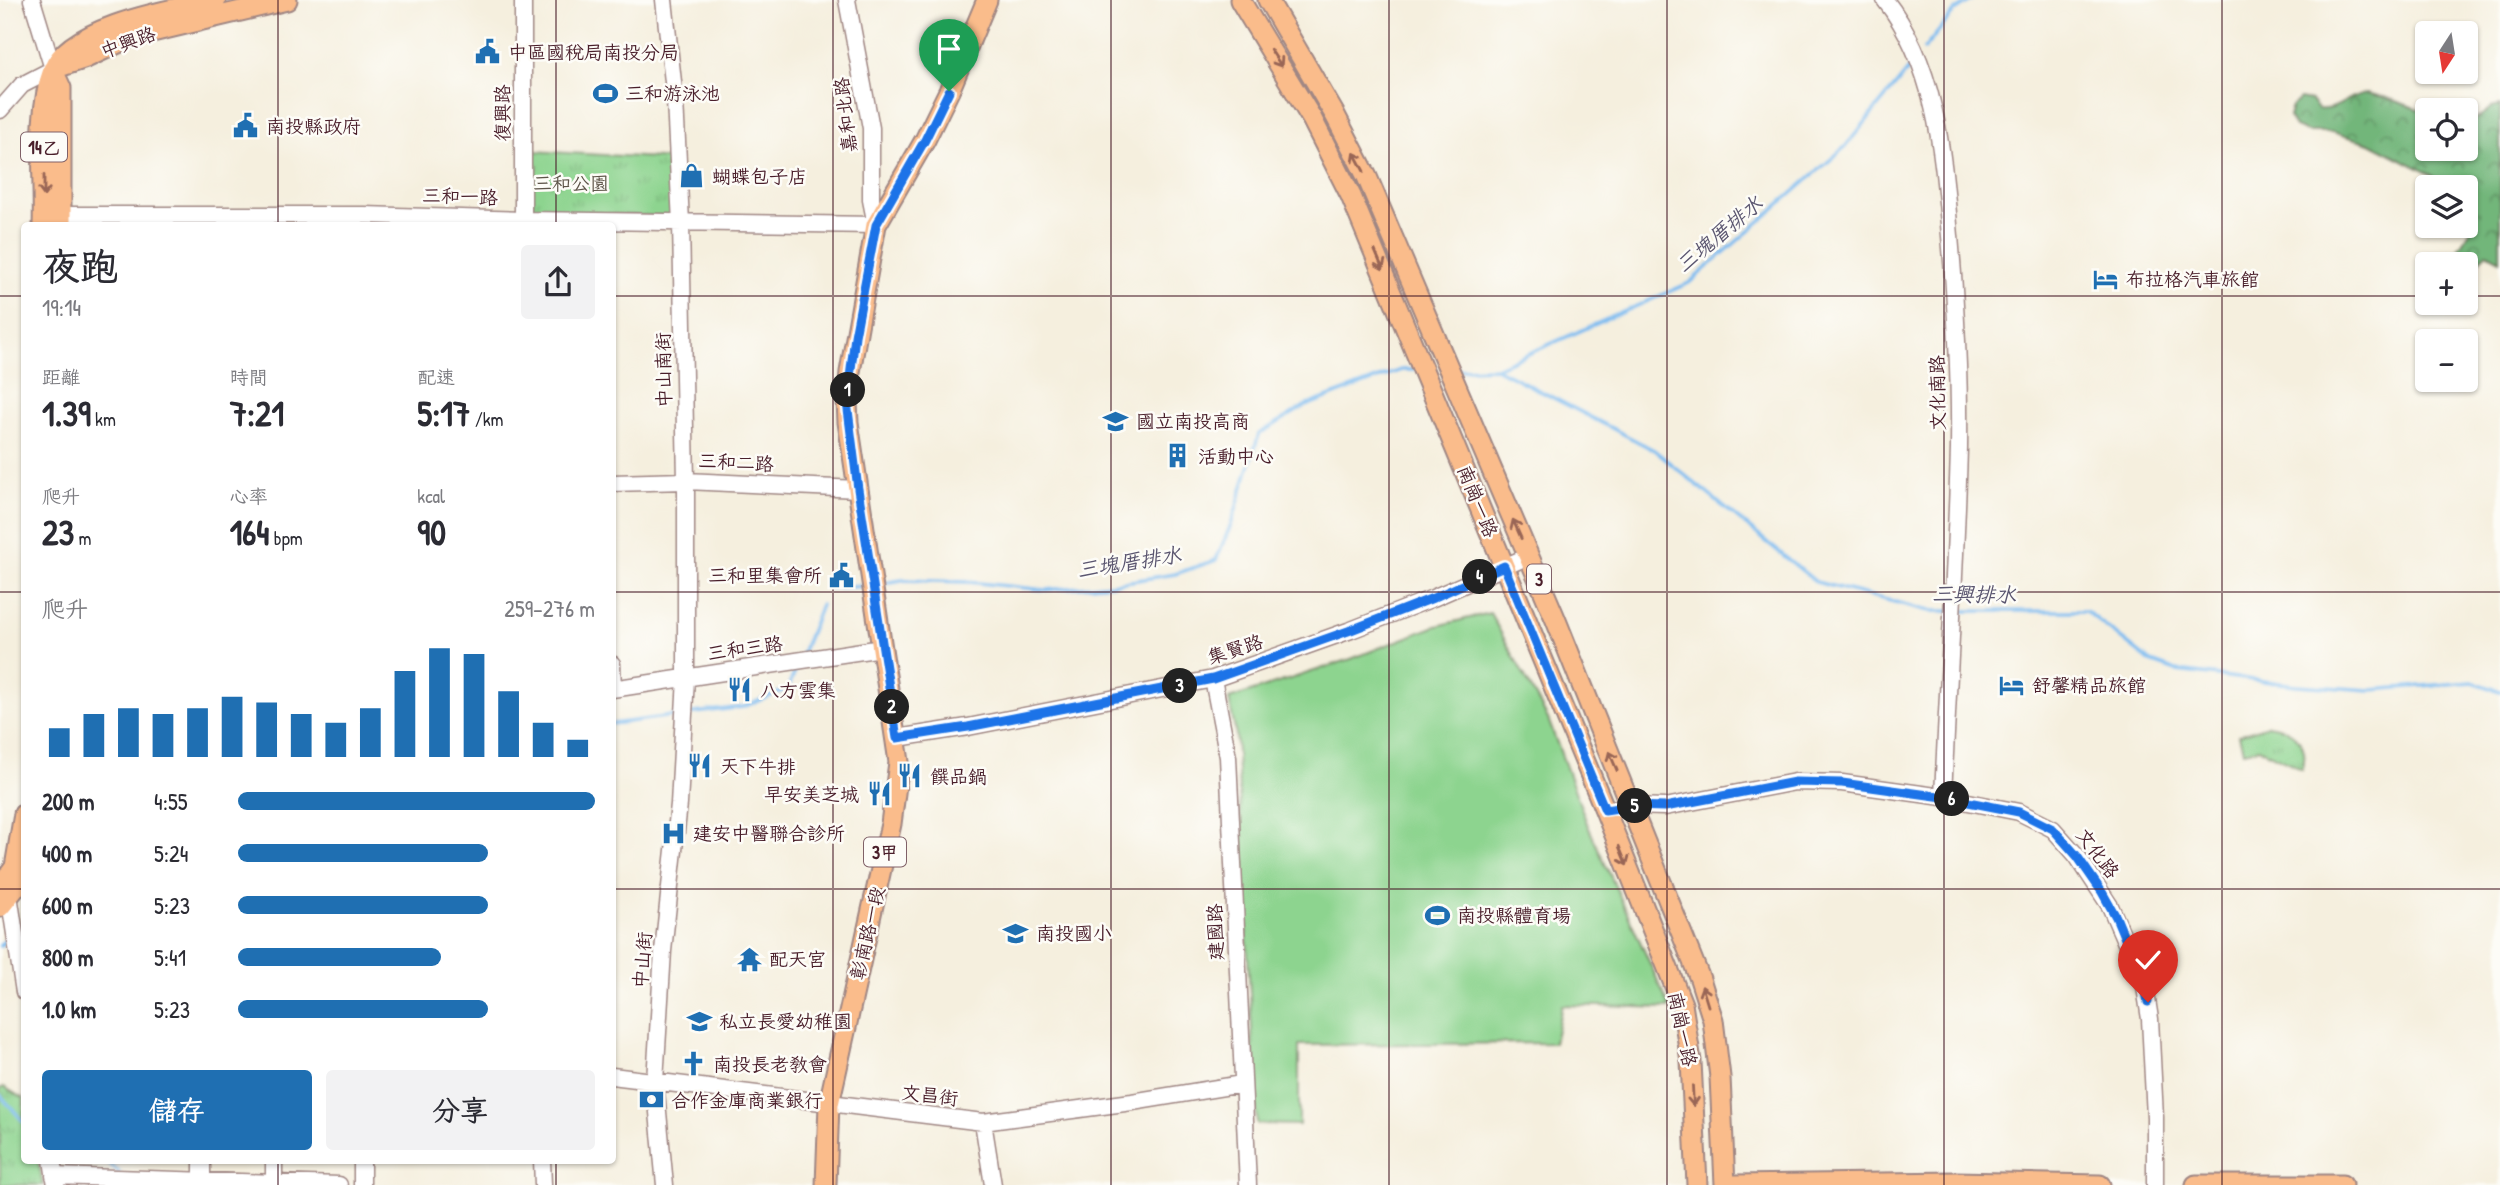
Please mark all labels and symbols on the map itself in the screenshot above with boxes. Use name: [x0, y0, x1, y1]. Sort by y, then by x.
pin: [919, 19, 979, 91]
street label: 中興路: [97, 20, 159, 64]
north arrow: [2415, 21, 2478, 84]
public building icon: 中區國稅局南投分局: [474, 38, 502, 66]
place label: 中區國稅局南投分局: [508, 39, 679, 65]
one-way arrow: [1270, 47, 1284, 67]
street label: 嘉和北路: [827, 76, 863, 154]
sports icon: 三和游泳池: [591, 79, 619, 107]
place label: 三和游泳池: [625, 80, 720, 106]
street label: 復興路: [489, 84, 515, 142]
public building icon: 南投縣政府: [232, 112, 260, 140]
place label: 南投縣政府: [266, 113, 361, 139]
road number: 14乙: [21, 132, 67, 162]
one-way arrow: [1352, 152, 1366, 173]
shop icon: 蝴蝶包子店: [678, 162, 706, 190]
place label: 蝴蝶包子店: [712, 163, 807, 189]
park label: 三和公園: [533, 170, 609, 196]
one-way arrow: [37, 174, 51, 197]
street label: 三和一路: [422, 182, 498, 210]
water label: 三塊厝排水: [1669, 189, 1769, 279]
one-way arrow: [1373, 249, 1386, 271]
hotel icon: 布拉格汽車旅館: [2092, 265, 2120, 293]
place label: 布拉格汽車旅館: [2126, 266, 2259, 292]
street label: 中山南街: [649, 332, 677, 408]
street label: 文化南路: [1923, 355, 1951, 431]
pin: 1: [830, 372, 866, 408]
school or university icon: 國立南投高商: [1102, 407, 1130, 435]
place label: 國立南投高商: [1136, 408, 1250, 434]
building icon: 活動中心: [1164, 442, 1192, 470]
place label: 活動中心: [1198, 443, 1274, 469]
street label: 三和二路: [697, 447, 775, 477]
street label: 南崗一路: [1452, 461, 1504, 541]
one-way arrow: [1510, 519, 1523, 540]
water label: 三塊厝排水: [1075, 539, 1184, 585]
pin: 4: [1462, 560, 1498, 594]
public building icon: 三和里集會所: [828, 561, 856, 589]
place label: 三和里集會所: [708, 562, 822, 588]
road number: 3: [1527, 564, 1551, 594]
water label: 三興排水: [1932, 579, 2017, 609]
street label: 集賢路: [1204, 628, 1266, 670]
street label: 三和三路: [706, 630, 784, 666]
pin: 3: [1162, 668, 1198, 704]
hotel icon: 舒馨精品旅館: [1998, 671, 2026, 699]
place label: 舒馨精品旅館: [2032, 672, 2146, 698]
restaurant icon: 八方雲集: [726, 676, 754, 704]
place label: 八方雲集: [760, 677, 836, 703]
pin: 2: [874, 690, 910, 724]
one-way arrow: [1606, 751, 1619, 773]
restaurant icon: 天下牛排: [686, 752, 714, 780]
place label: 天下牛排: [720, 753, 796, 779]
restaurant icon: 饌品鍋: [896, 762, 924, 790]
place label: 饌品鍋: [930, 763, 987, 789]
restaurant icon: 早安美芝城: [865, 780, 893, 808]
place label: 早安美芝城: [764, 781, 859, 807]
pin: 6: [1934, 782, 1969, 816]
pin: 5: [1618, 788, 1652, 824]
hospital icon: 建安中醫聯合診所: [659, 819, 687, 847]
place label: 建安中醫聯合診所: [693, 820, 845, 846]
street label: 文化路: [2070, 822, 2126, 884]
road number: 3甲: [864, 838, 906, 866]
one-way arrow: [1618, 845, 1631, 867]
street label: 彰南路一段: [844, 884, 890, 982]
sports icon: 南投縣體育場: [1423, 901, 1451, 929]
place label: 南投縣體育場: [1457, 902, 1571, 928]
street label: 建國路: [1201, 903, 1229, 961]
school or university icon: 南投國小: [1002, 919, 1030, 947]
place label: 南投國小: [1036, 920, 1112, 946]
street label: 中山街: [627, 930, 657, 990]
pin: [2118, 930, 2178, 1002]
temple icon: 配天宮: [735, 945, 763, 973]
place label: 配天宮: [769, 946, 826, 972]
one-way arrow: [1698, 985, 1711, 1007]
street label: 南崗一路: [1662, 989, 1704, 1069]
school or university icon: 私立長愛幼稚園: [685, 1007, 713, 1035]
place label: 私立長愛幼稚園: [719, 1008, 852, 1034]
church icon: 南投長老教會: [679, 1050, 707, 1078]
place label: 南投長老教會: [713, 1051, 827, 1077]
street label: 文昌街: [900, 1079, 960, 1111]
one-way arrow: [1687, 1084, 1700, 1107]
bank icon: 合作金庫商業銀行: [637, 1086, 665, 1114]
place label: 合作金庫商業銀行: [671, 1087, 823, 1113]

